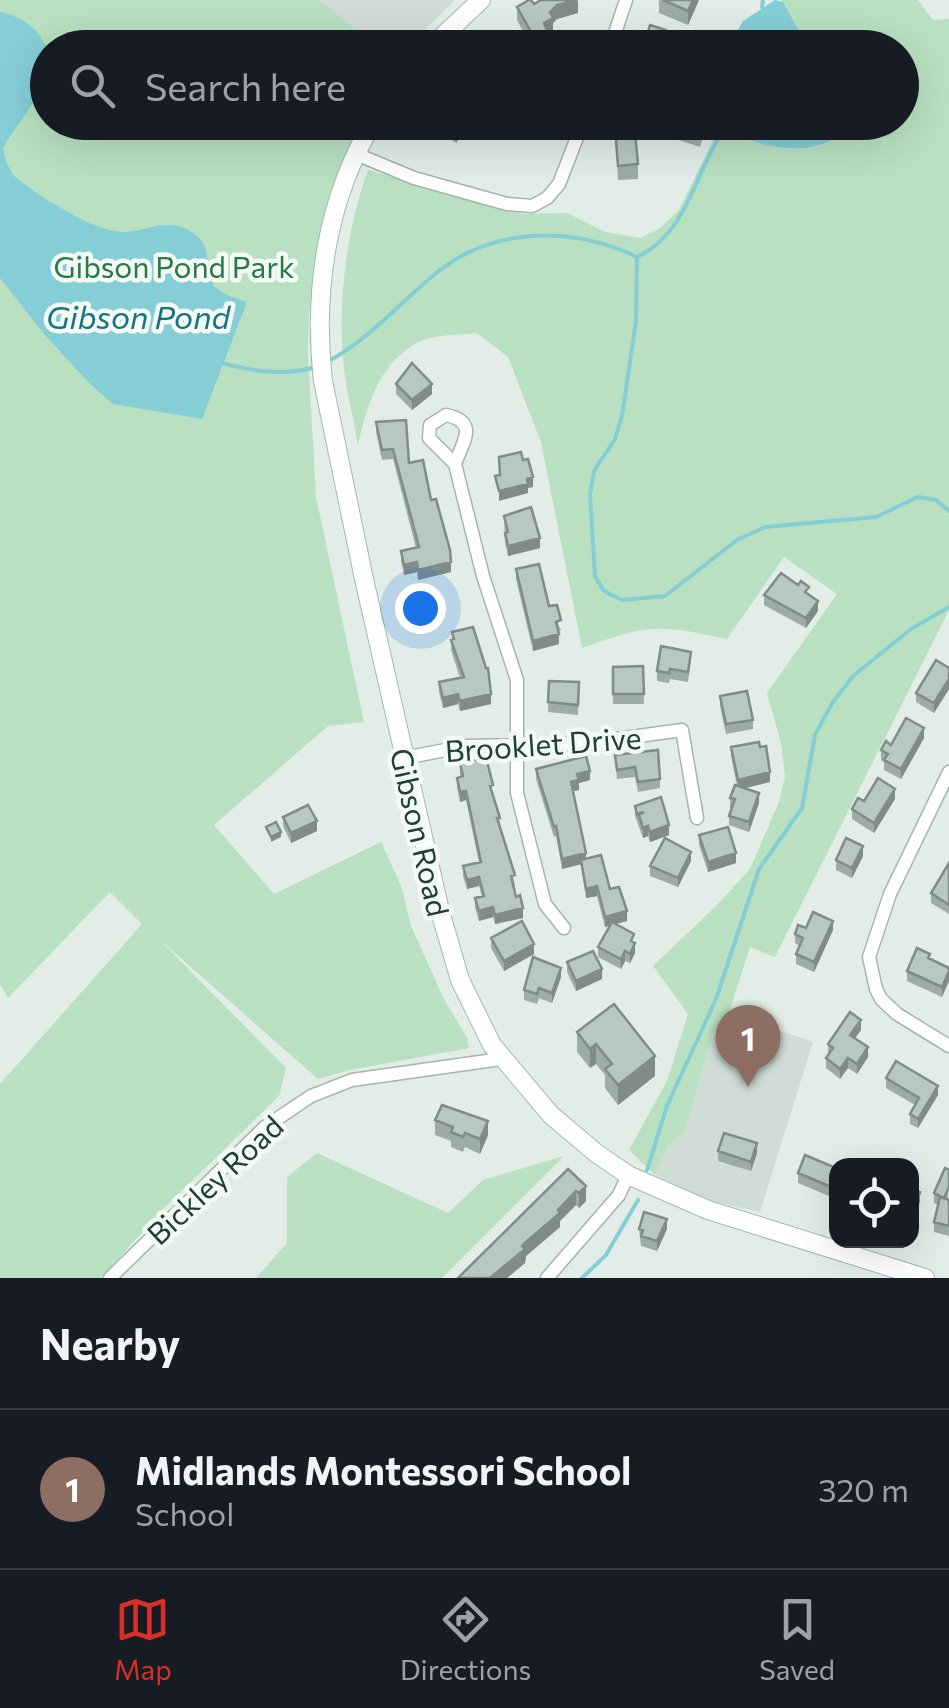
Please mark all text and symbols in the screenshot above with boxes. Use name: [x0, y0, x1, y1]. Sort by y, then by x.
search box: [30, 30, 919, 140]
icon: search: [65, 58, 120, 113]
text: Search here: [145, 62, 346, 109]
park label: Gibson Pond Park: [54, 247, 294, 284]
water label: Gibson Pond: [46, 296, 231, 336]
your location: [395, 583, 446, 634]
street label: Brooklet Drive: [444, 718, 642, 768]
street label: Gibson Road: [384, 744, 458, 920]
pin: 1: [716, 1004, 780, 1087]
street label: Bickley Road: [138, 1107, 290, 1251]
map controls: [829, 1158, 919, 1248]
button: locate: [829, 1158, 919, 1248]
text: Nearby: [40, 1317, 180, 1369]
text: Midlands Montessori School: [135, 1446, 631, 1493]
text: 1: [65, 1469, 80, 1509]
text: 320 m: [818, 1469, 909, 1509]
text: School: [135, 1493, 234, 1533]
tab: Map: [114, 1592, 172, 1686]
tab: Directions: [400, 1592, 531, 1686]
tab: Saved: [759, 1592, 835, 1686]

